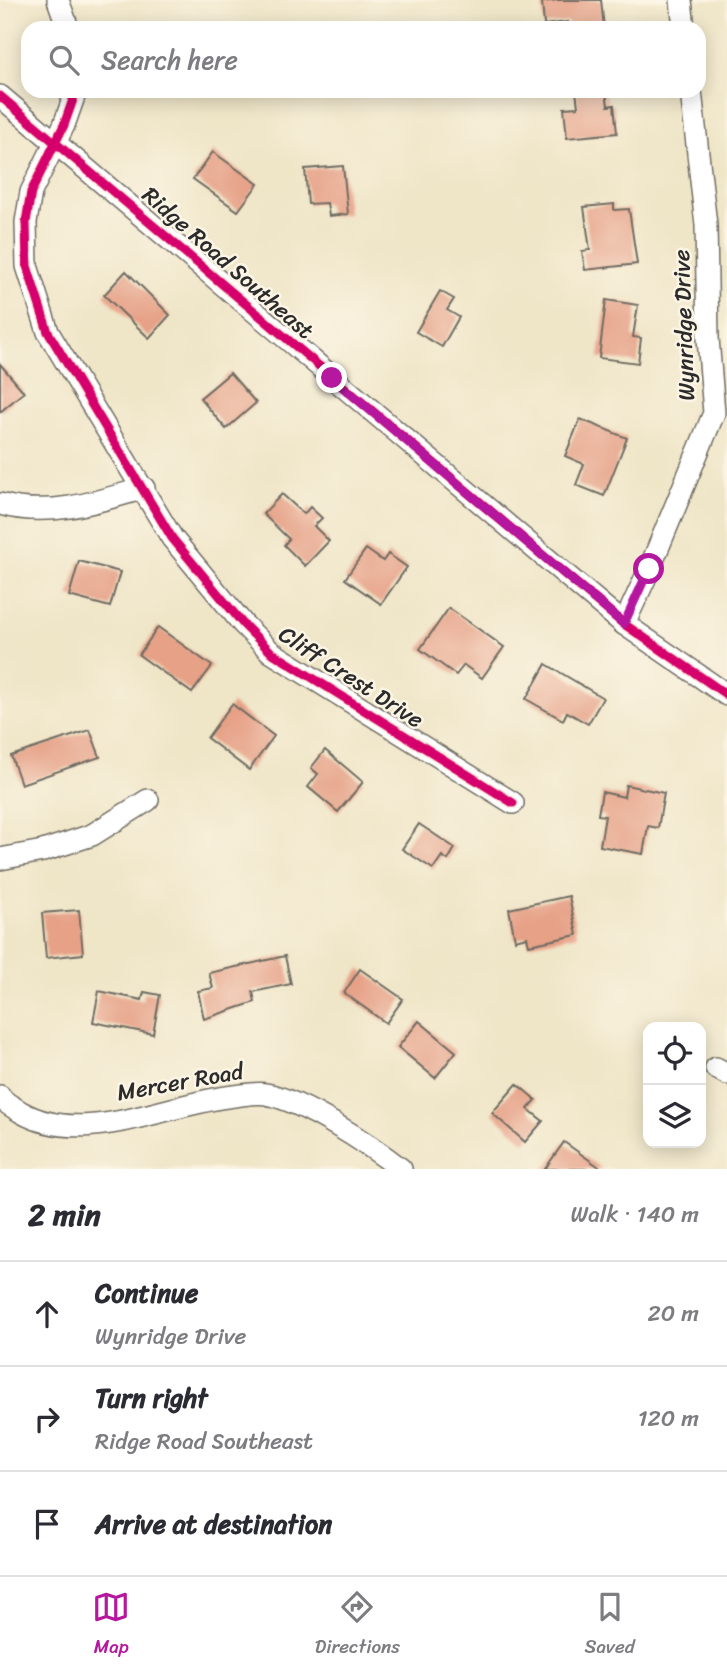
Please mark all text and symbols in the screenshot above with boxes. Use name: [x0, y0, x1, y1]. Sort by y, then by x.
search box: [21, 21, 706, 98]
text: Search here: [101, 37, 238, 83]
icon: search: [45, 41, 83, 79]
street label: Ridge Road Southeast: [132, 176, 324, 350]
street label: Wynridge Drive: [661, 248, 707, 401]
route end: [316, 362, 347, 393]
route start: [633, 553, 664, 584]
street label: Cliff Crest Drive: [270, 614, 432, 740]
map controls: [643, 1022, 706, 1148]
button: locate: [643, 1022, 706, 1085]
street label: Mercer Road: [114, 1050, 248, 1113]
button: layers: [643, 1085, 706, 1148]
text: 2 min: [28, 1188, 101, 1242]
text: Walk · 140 m: [570, 1194, 699, 1235]
text: Continue: [95, 1270, 198, 1316]
text: 20 m: [648, 1293, 699, 1334]
icon: ahead: [28, 1295, 66, 1333]
text: Wynridge Drive: [95, 1316, 246, 1357]
text: Turn right: [95, 1375, 208, 1421]
text: 120 m: [638, 1398, 699, 1439]
icon: right: [28, 1400, 66, 1438]
text: Ridge Road Southeast: [95, 1421, 313, 1462]
text: Arrive at destination: [95, 1501, 332, 1547]
icon: arrive: [28, 1505, 66, 1543]
tab: Map: [92, 1588, 130, 1663]
tab: Directions: [315, 1588, 400, 1663]
tab: Saved: [585, 1588, 635, 1663]

